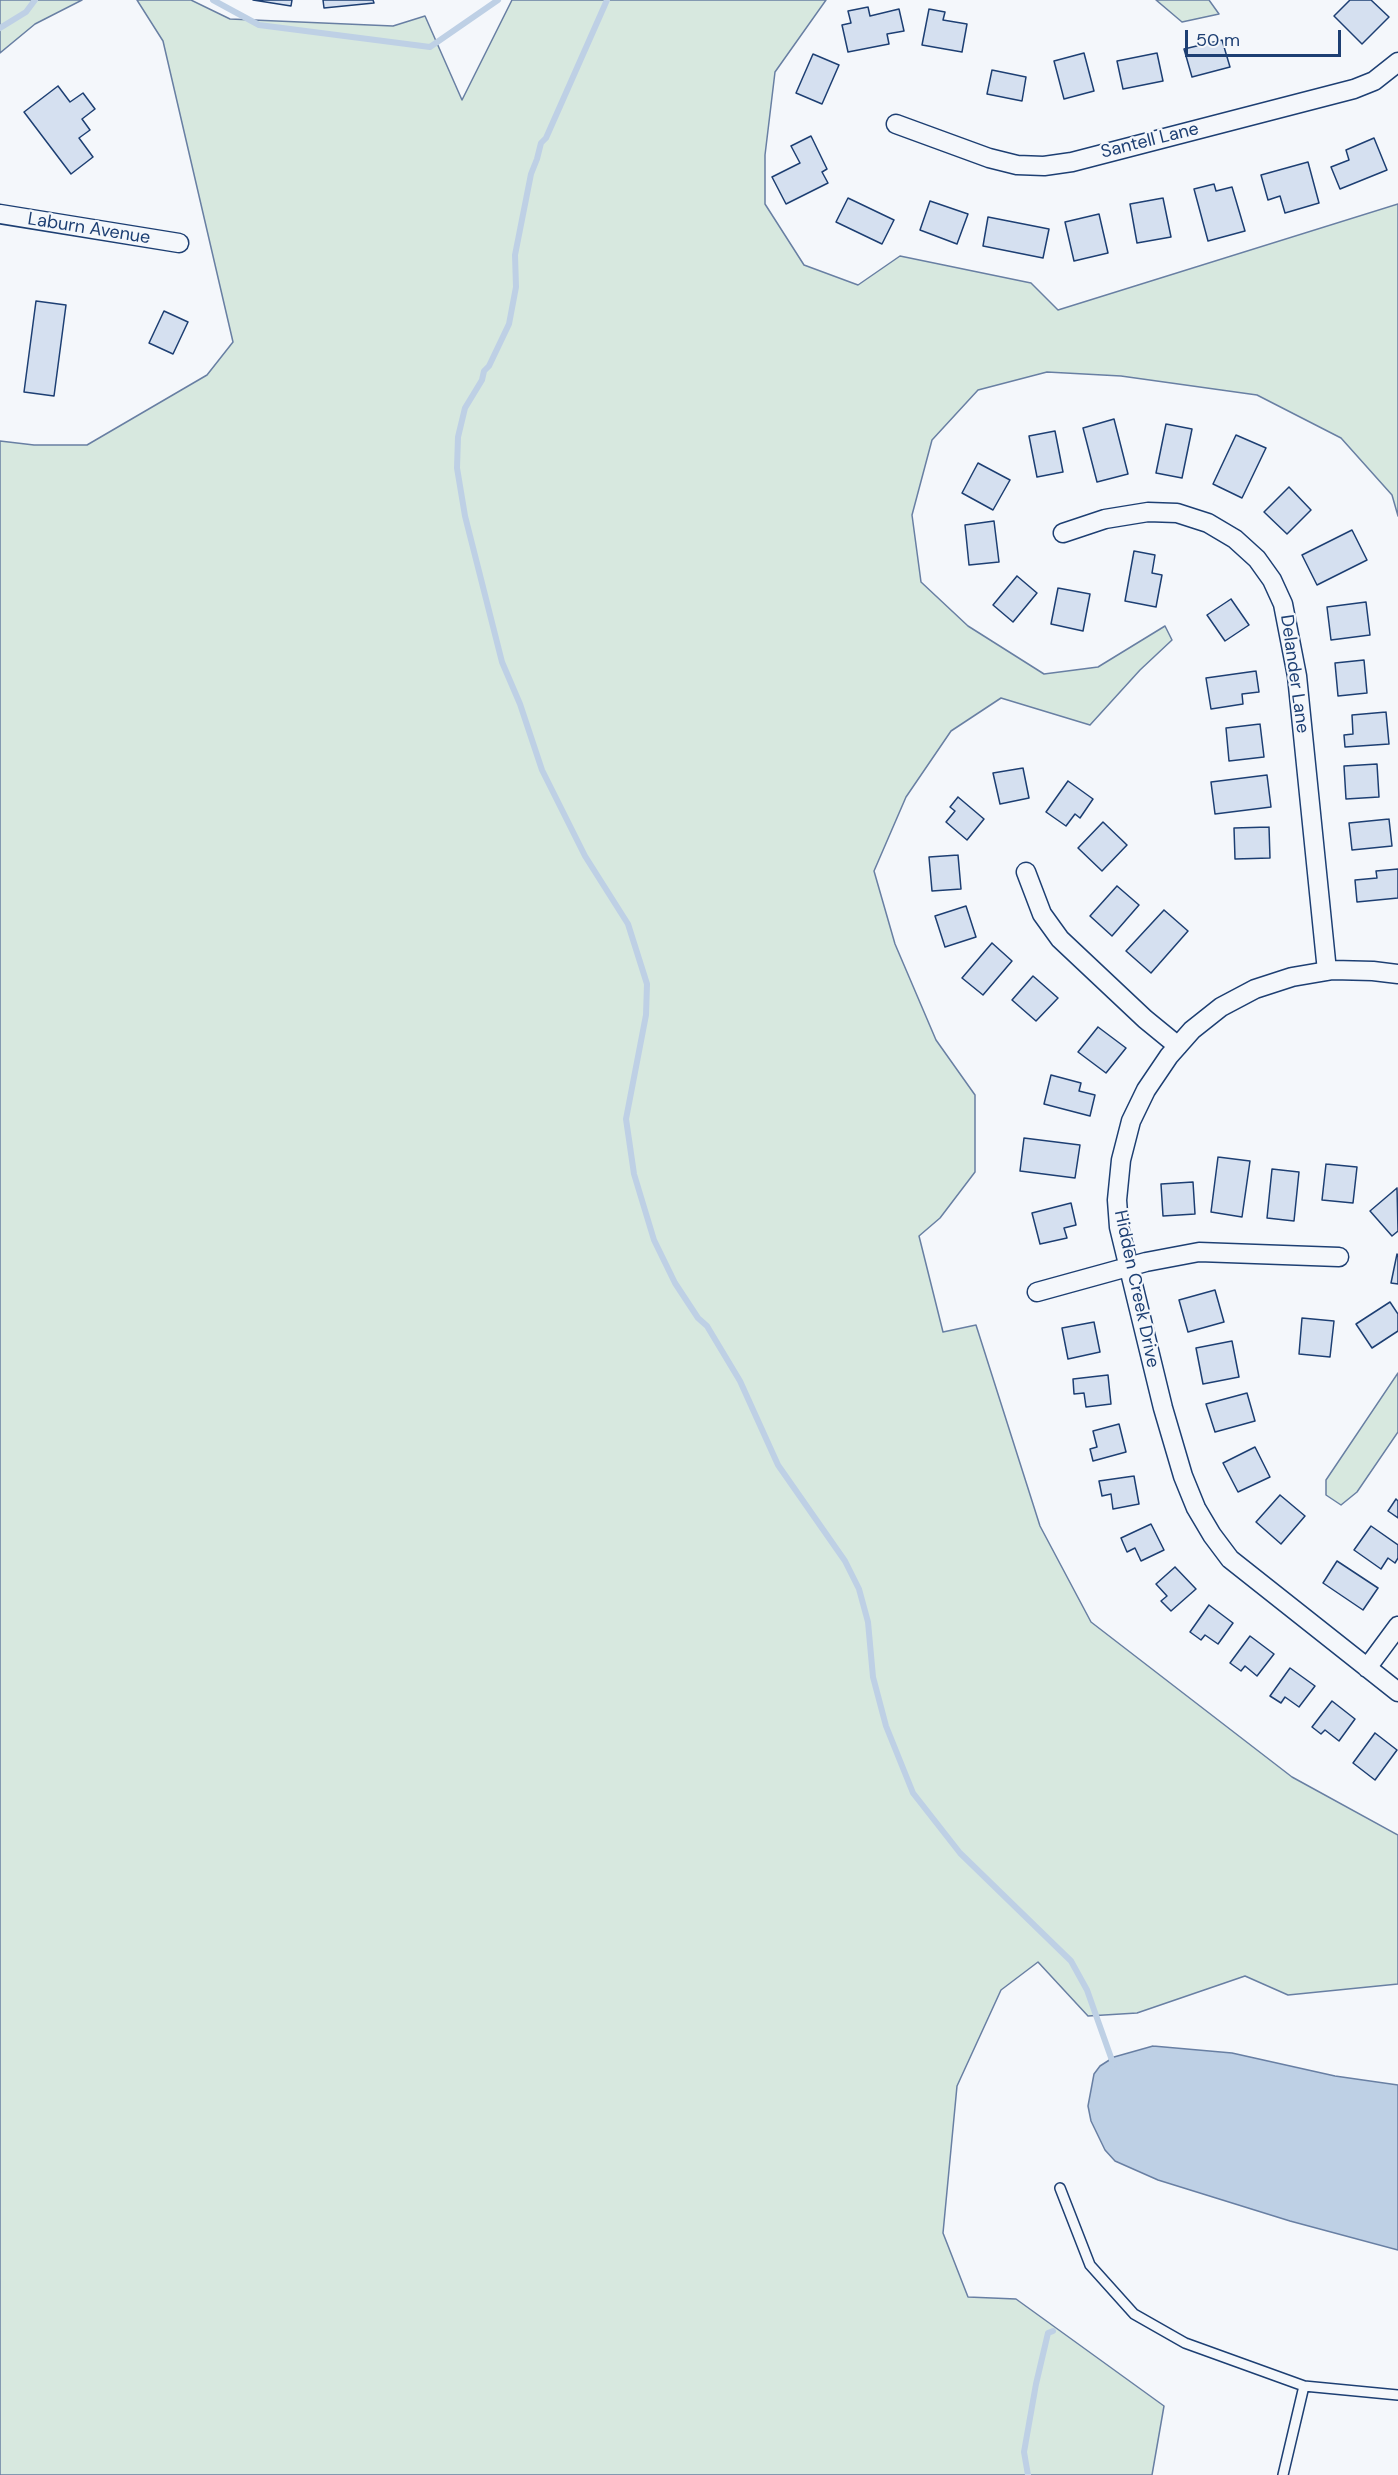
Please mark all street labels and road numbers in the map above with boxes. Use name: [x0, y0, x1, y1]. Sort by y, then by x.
street label: Santell Lane: [1099, 118, 1201, 164]
street label: Laburn Avenue: [26, 209, 152, 249]
street label: Delander Lane: [1275, 613, 1313, 735]
street label: Hidden Creek Drive: [1109, 1208, 1163, 1370]

